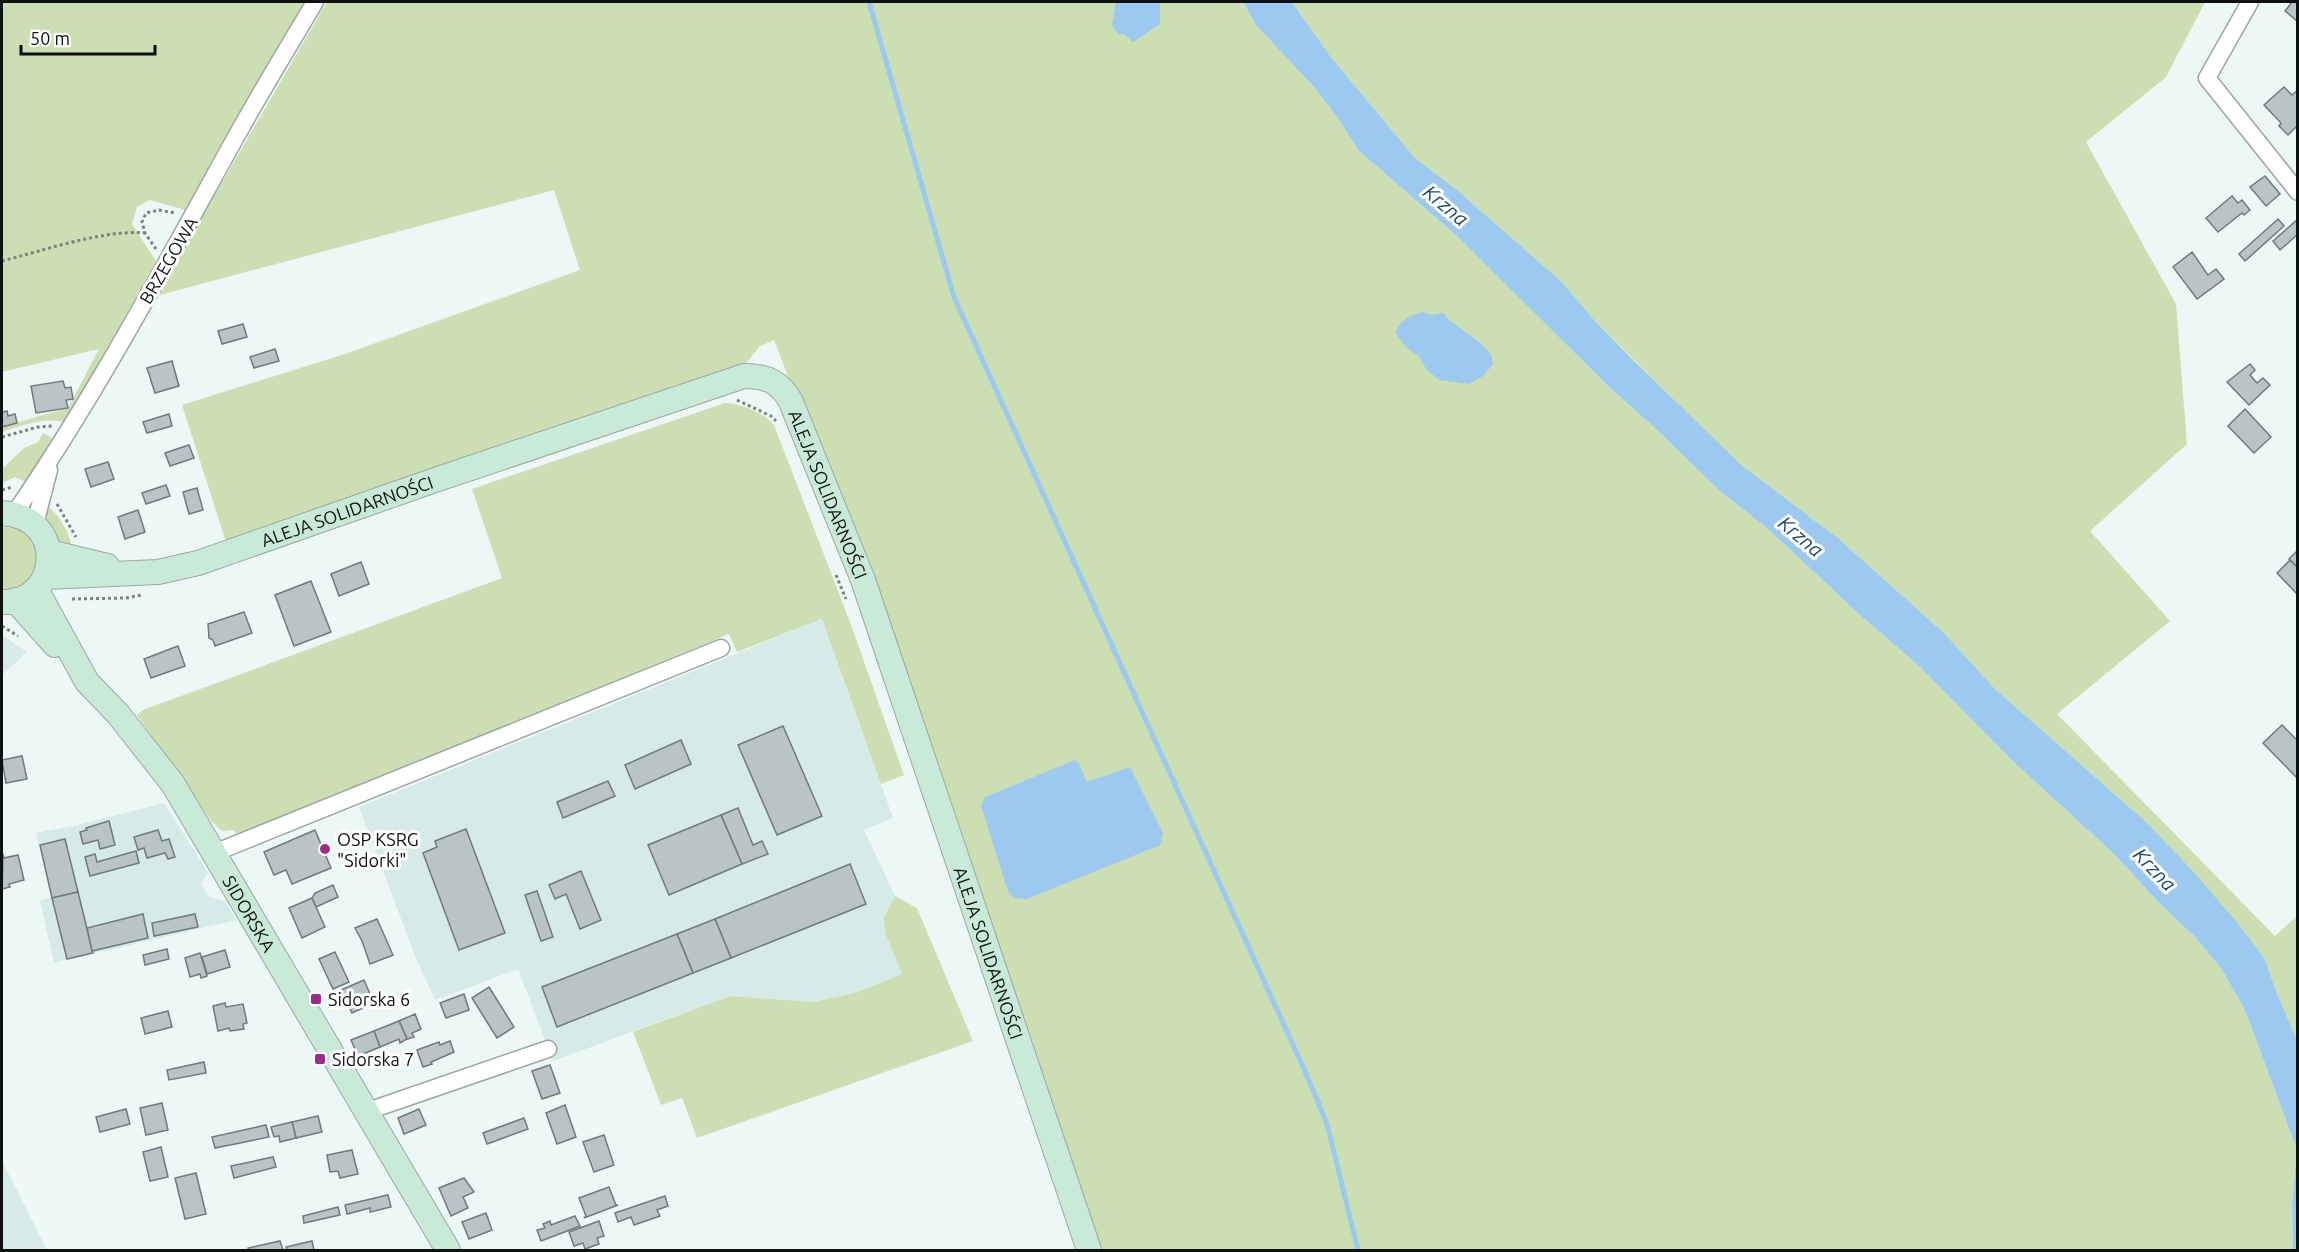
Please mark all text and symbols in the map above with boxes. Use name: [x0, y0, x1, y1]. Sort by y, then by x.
scale bar: [21, 18, 154, 56]
text: 50 m: [30, 28, 70, 48]
water label: Krzna: [1419, 180, 1473, 230]
street label: BRZEGOWA: [135, 213, 201, 307]
street label: ALEJA SOLIDARNOŚCI: [785, 407, 871, 582]
street label: ALEJA SOLIDARNOŚCI: [259, 472, 436, 550]
water label: Krzna: [1774, 511, 1828, 561]
place label: OSP KSRG "Sidorki": [337, 829, 419, 870]
marker: OSP KSRG "Sidorki": [318, 842, 332, 856]
water label: Krzna: [2129, 843, 2181, 895]
street label: ALEJA SOLIDARNOŚCI: [950, 864, 1027, 1042]
street label: SIDORSKA: [219, 872, 280, 955]
place label: Sidorska 6: [328, 989, 410, 1009]
marker: Sidorska 6: [309, 992, 323, 1006]
place label: Sidorska 7: [332, 1049, 414, 1069]
marker: Sidorska 7: [313, 1052, 327, 1066]

